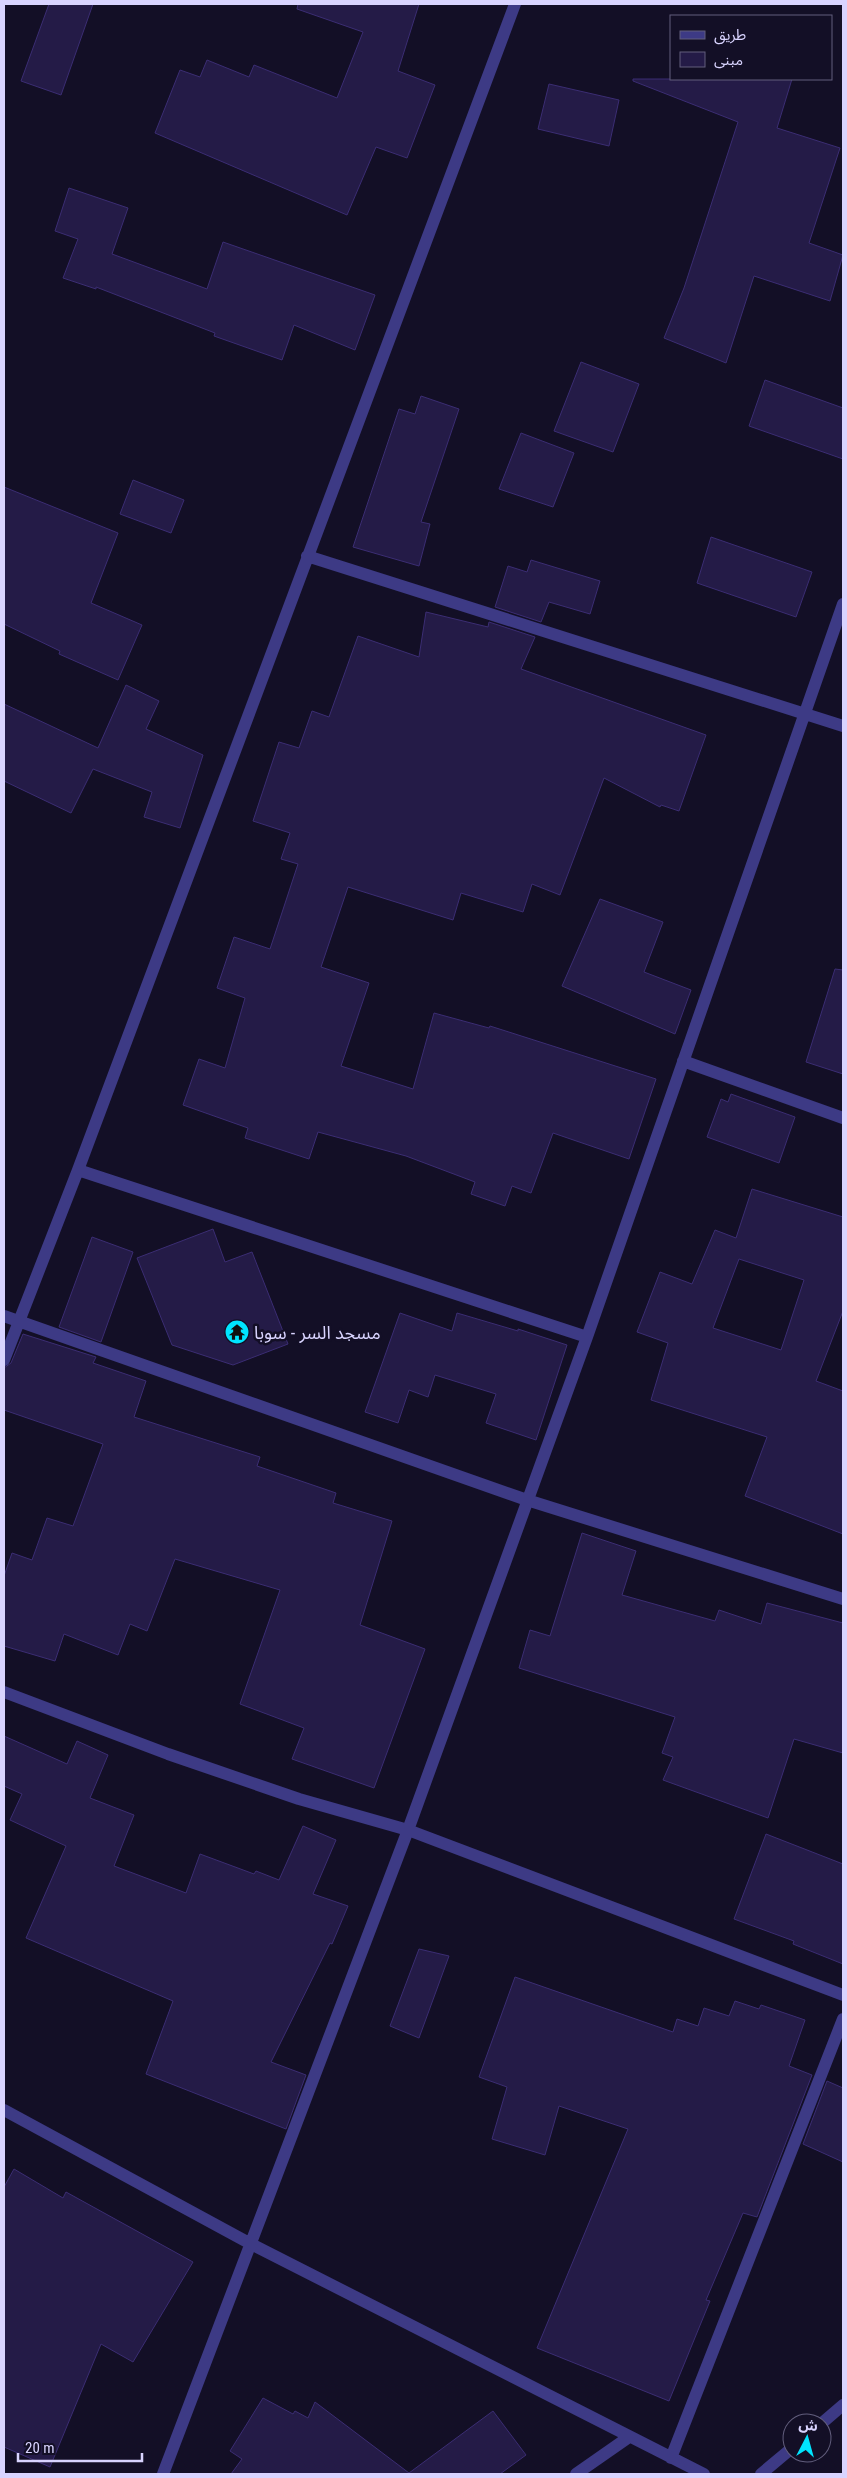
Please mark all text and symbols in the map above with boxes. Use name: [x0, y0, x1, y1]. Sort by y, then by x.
legend: [670, 15, 832, 80]
text: طريق: [714, 26, 746, 45]
text: مبنى: [714, 51, 743, 69]
temple icon: مسجد السر - سوبا: [224, 1319, 250, 1345]
place label: مسجد السر - سوبا: [254, 1322, 381, 1344]
north arrow: [782, 2413, 832, 2463]
text: ش: [798, 2416, 819, 2434]
scale bar: [18, 2430, 141, 2462]
text: 20 m: [25, 2439, 55, 2457]

